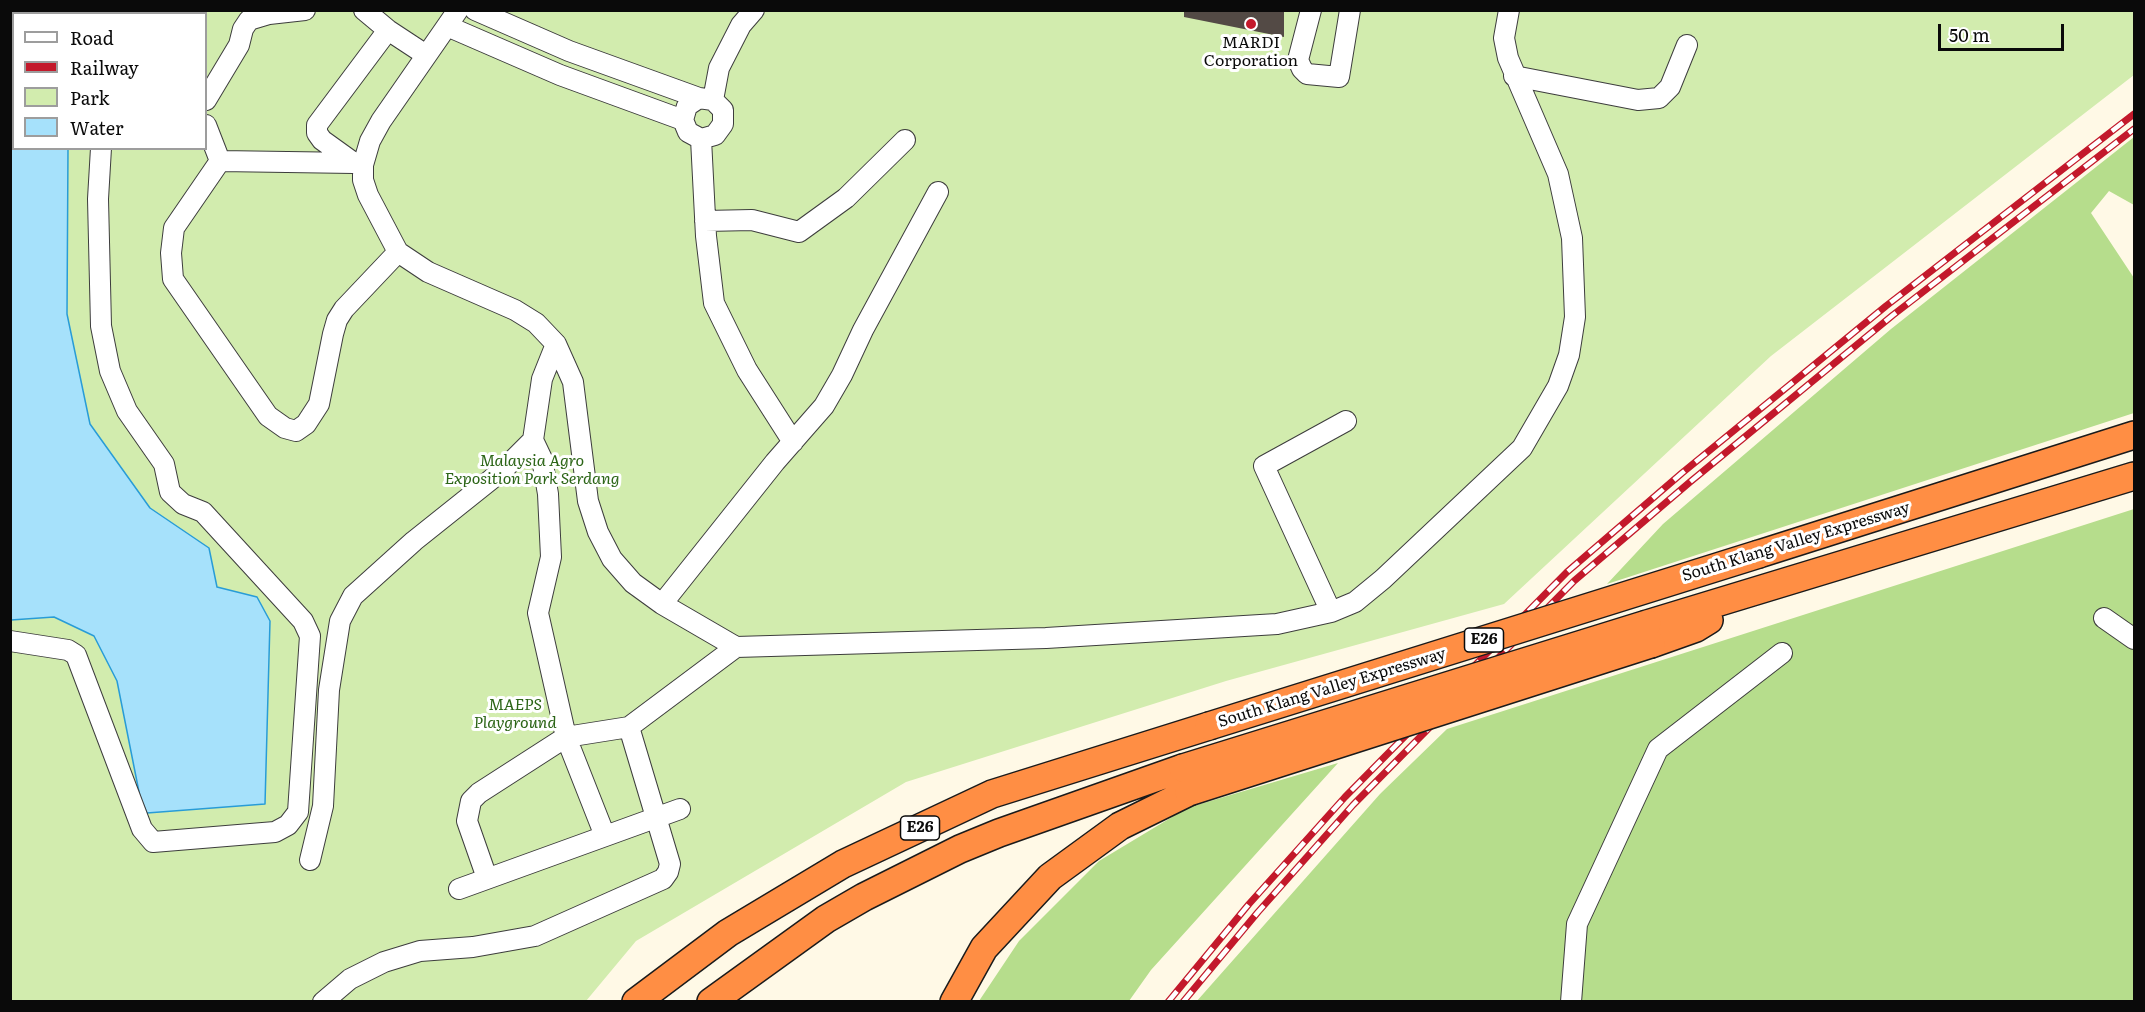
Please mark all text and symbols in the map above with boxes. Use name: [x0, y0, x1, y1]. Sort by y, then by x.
legend: [12, 12, 207, 150]
scale bar: [1941, 12, 2067, 50]
marker: MARDI Corporation: [1244, 17, 1258, 31]
text: 50 m: [1949, 21, 1990, 48]
text: Road: [70, 24, 114, 51]
place label: MARDI Corporation: [1204, 33, 1298, 71]
text: Railway: [70, 54, 139, 81]
text: Park: [70, 84, 109, 111]
text: Water: [70, 114, 123, 141]
park label: Malaysia Agro Exposition Park Serdang: [444, 451, 620, 489]
street label: South Klang Valley Expressway: [1680, 498, 1912, 586]
road number: E26: [1464, 628, 1504, 652]
street label: South Klang Valley Expressway: [1216, 644, 1448, 732]
park label: MAEPS Playground: [473, 695, 557, 733]
road number: E26: [900, 816, 940, 840]

